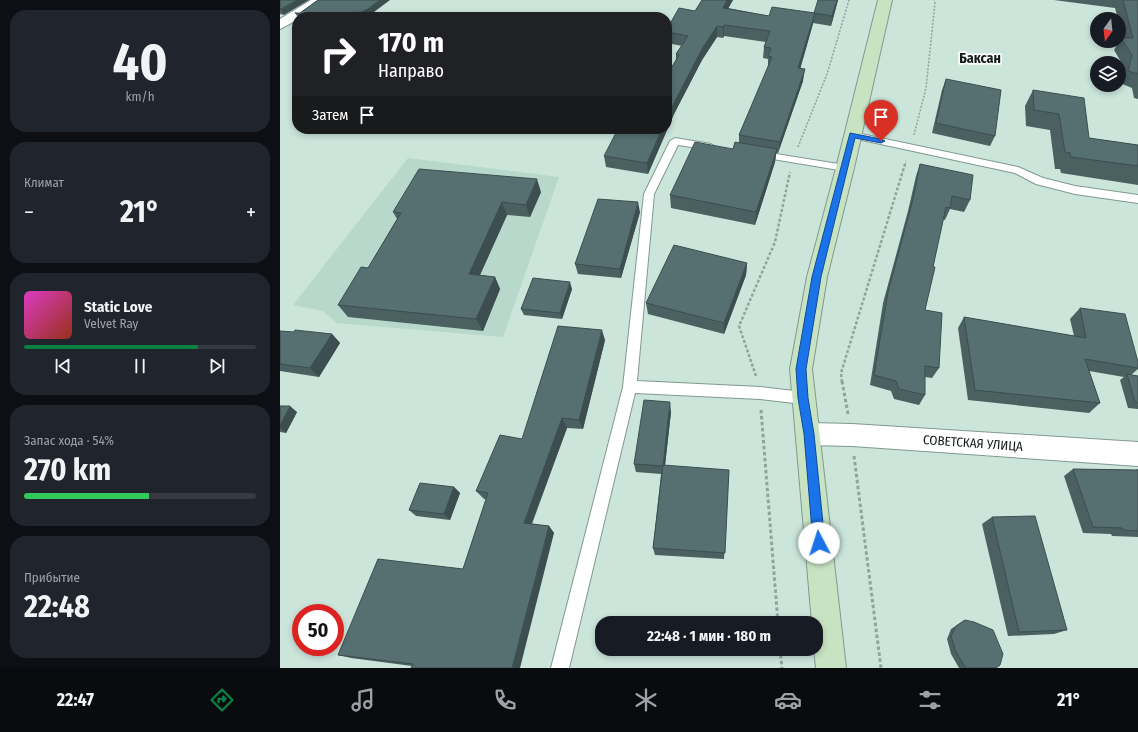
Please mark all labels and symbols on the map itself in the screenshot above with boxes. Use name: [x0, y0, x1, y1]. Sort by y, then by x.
north arrow: [1090, 12, 1126, 48]
district label: Баксан: [959, 50, 1001, 67]
pin: [864, 100, 898, 141]
street label: СОВЕТСКАЯ УЛИЦА: [923, 432, 1024, 454]
position arrow: [798, 522, 840, 564]
speed limit sign: 50: [292, 604, 344, 656]

